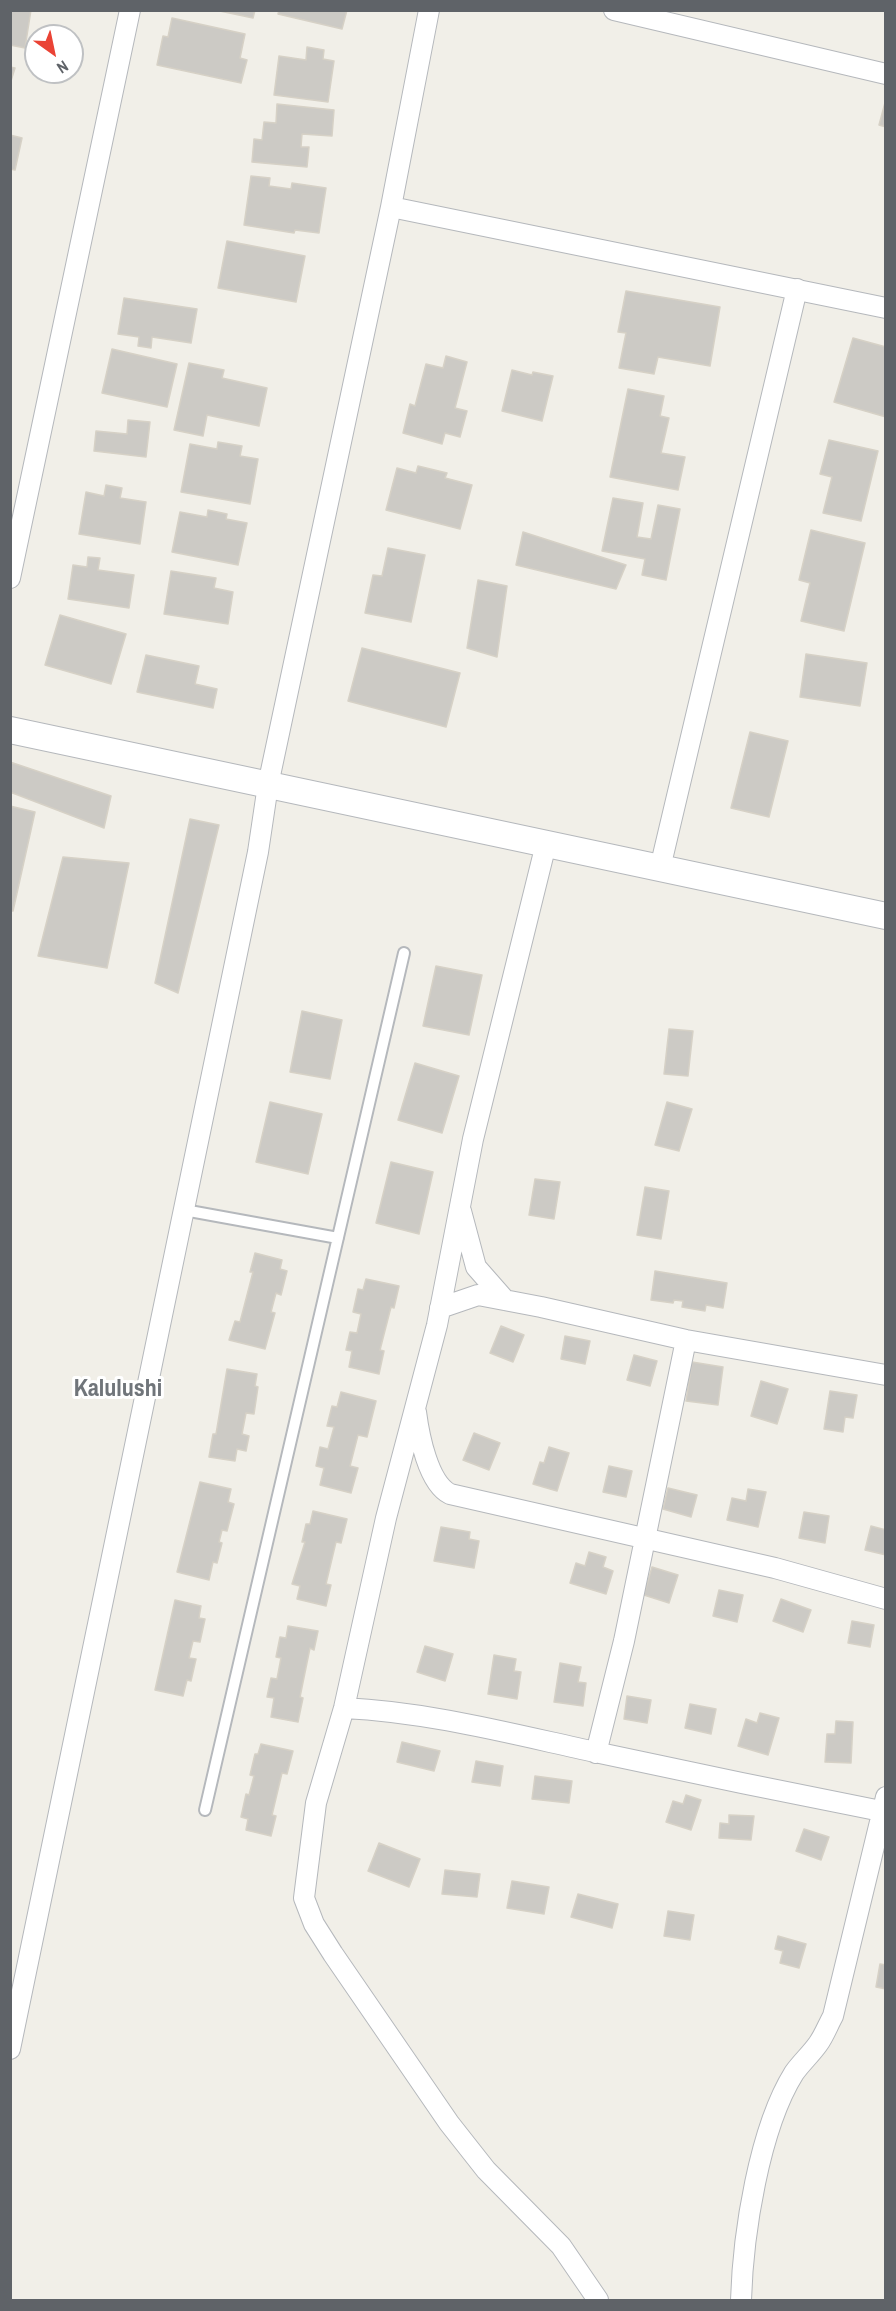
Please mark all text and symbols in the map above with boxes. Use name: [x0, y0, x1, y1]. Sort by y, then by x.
north arrow: [24, 24, 84, 84]
text: N: [53, 56, 73, 79]
district label: Kalulushi: [74, 1376, 162, 1404]

